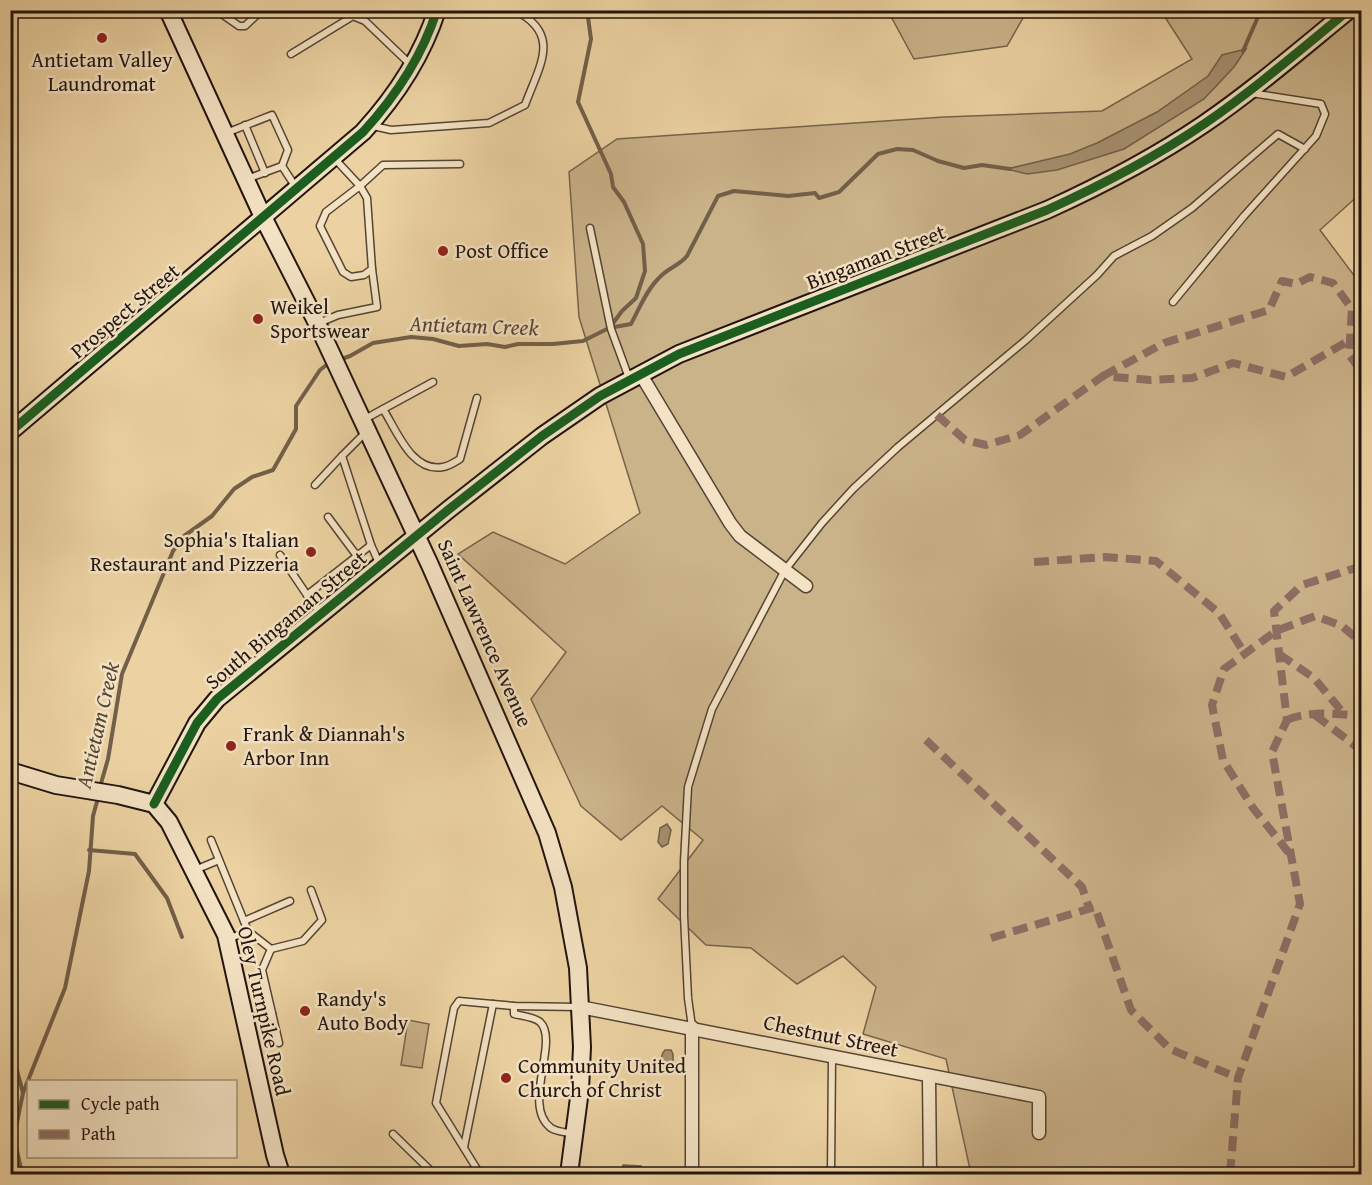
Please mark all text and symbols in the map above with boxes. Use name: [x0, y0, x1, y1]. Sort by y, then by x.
marker: Antietam Valley Laundromat: [95, 31, 109, 45]
place label: Antietam Valley Laundromat: [31, 44, 173, 99]
street label: Bingaman Street: [802, 216, 950, 297]
place label: Post Office: [455, 235, 549, 266]
marker: Post Office: [436, 244, 450, 258]
street label: Prospect Street: [63, 255, 187, 366]
place label: Weikel Sportswear: [270, 291, 370, 346]
water label: Antietam Creek: [408, 307, 540, 343]
marker: Weikel Sportswear: [251, 312, 265, 326]
place label: Sophia's Italian Restaurant and Pizzeria: [90, 524, 299, 579]
street label: Saint Lawrence Avenue: [430, 534, 541, 732]
street label: South Bingaman Street: [198, 542, 374, 697]
marker: Sophia's Italian Restaurant and Pizzeria: [304, 545, 318, 559]
water label: Antietam Creek: [67, 658, 127, 792]
place label: Frank & Diannah's Arbor Inn: [243, 718, 405, 773]
marker: Frank & Diannah's Arbor Inn: [224, 739, 238, 753]
street label: Oley Turnpike Road: [230, 923, 299, 1099]
place label: Randy's Auto Body: [317, 983, 409, 1038]
marker: Randy's Auto Body: [298, 1004, 312, 1018]
street label: Chestnut Street: [761, 1006, 902, 1065]
place label: Community United Church of Christ: [518, 1050, 687, 1105]
marker: Community United Church of Christ: [499, 1071, 513, 1085]
legend: [27, 1080, 237, 1158]
text: Cycle path: [81, 1090, 160, 1117]
text: Path: [81, 1120, 116, 1147]

